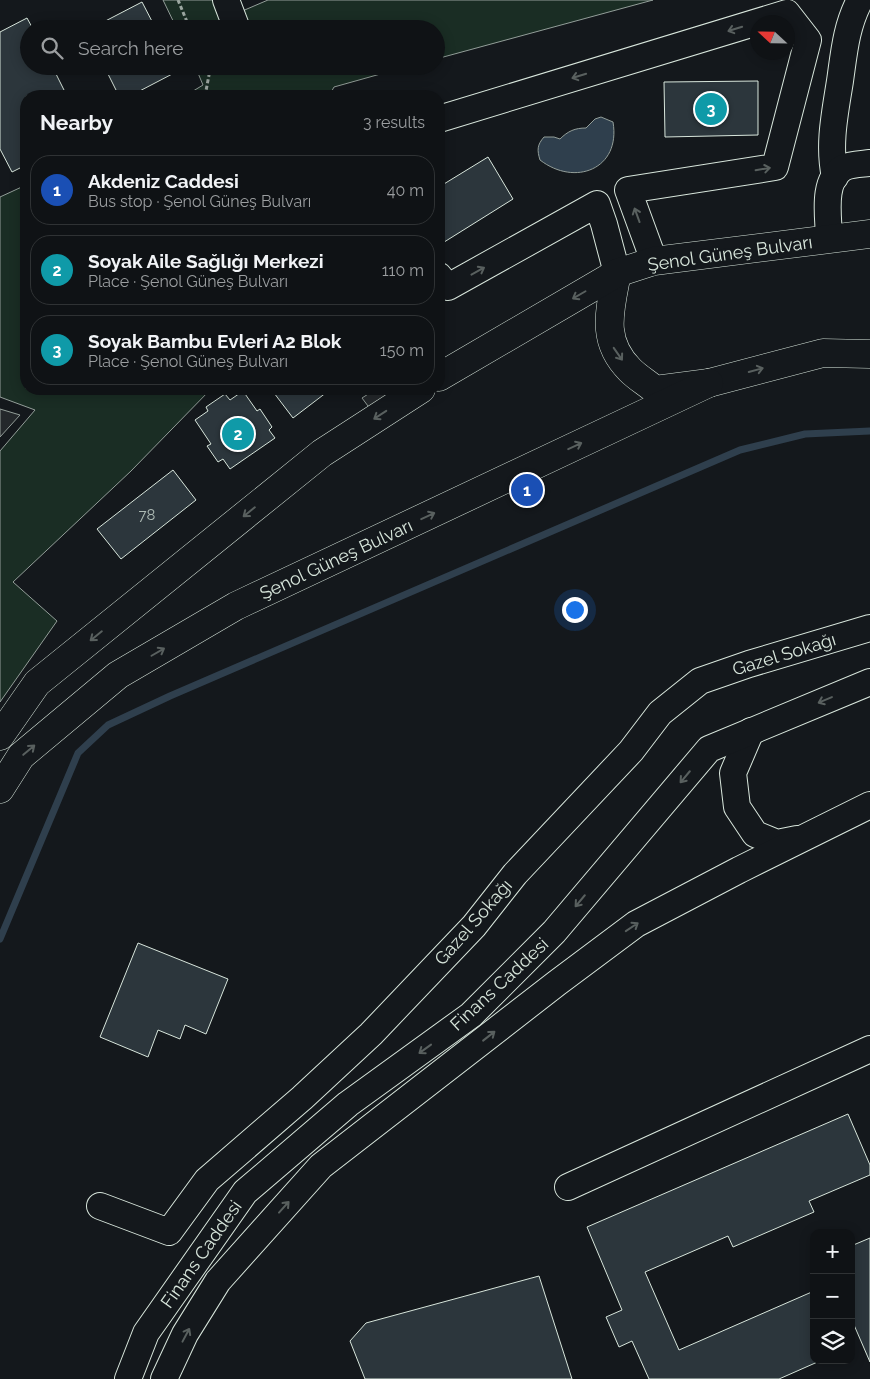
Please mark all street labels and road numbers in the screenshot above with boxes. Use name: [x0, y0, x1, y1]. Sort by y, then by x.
street label: Şenol Güneş Bulvarı: [646, 231, 814, 275]
street label: Şenol Güneş Bulvarı: [256, 514, 416, 604]
street label: Gazel Sokağı: [730, 628, 838, 680]
street label: Gazel Sokağı: [430, 875, 516, 969]
street label: Finans Caddesi: [446, 933, 552, 1035]
street label: Finans Caddesi: [156, 1196, 246, 1312]

